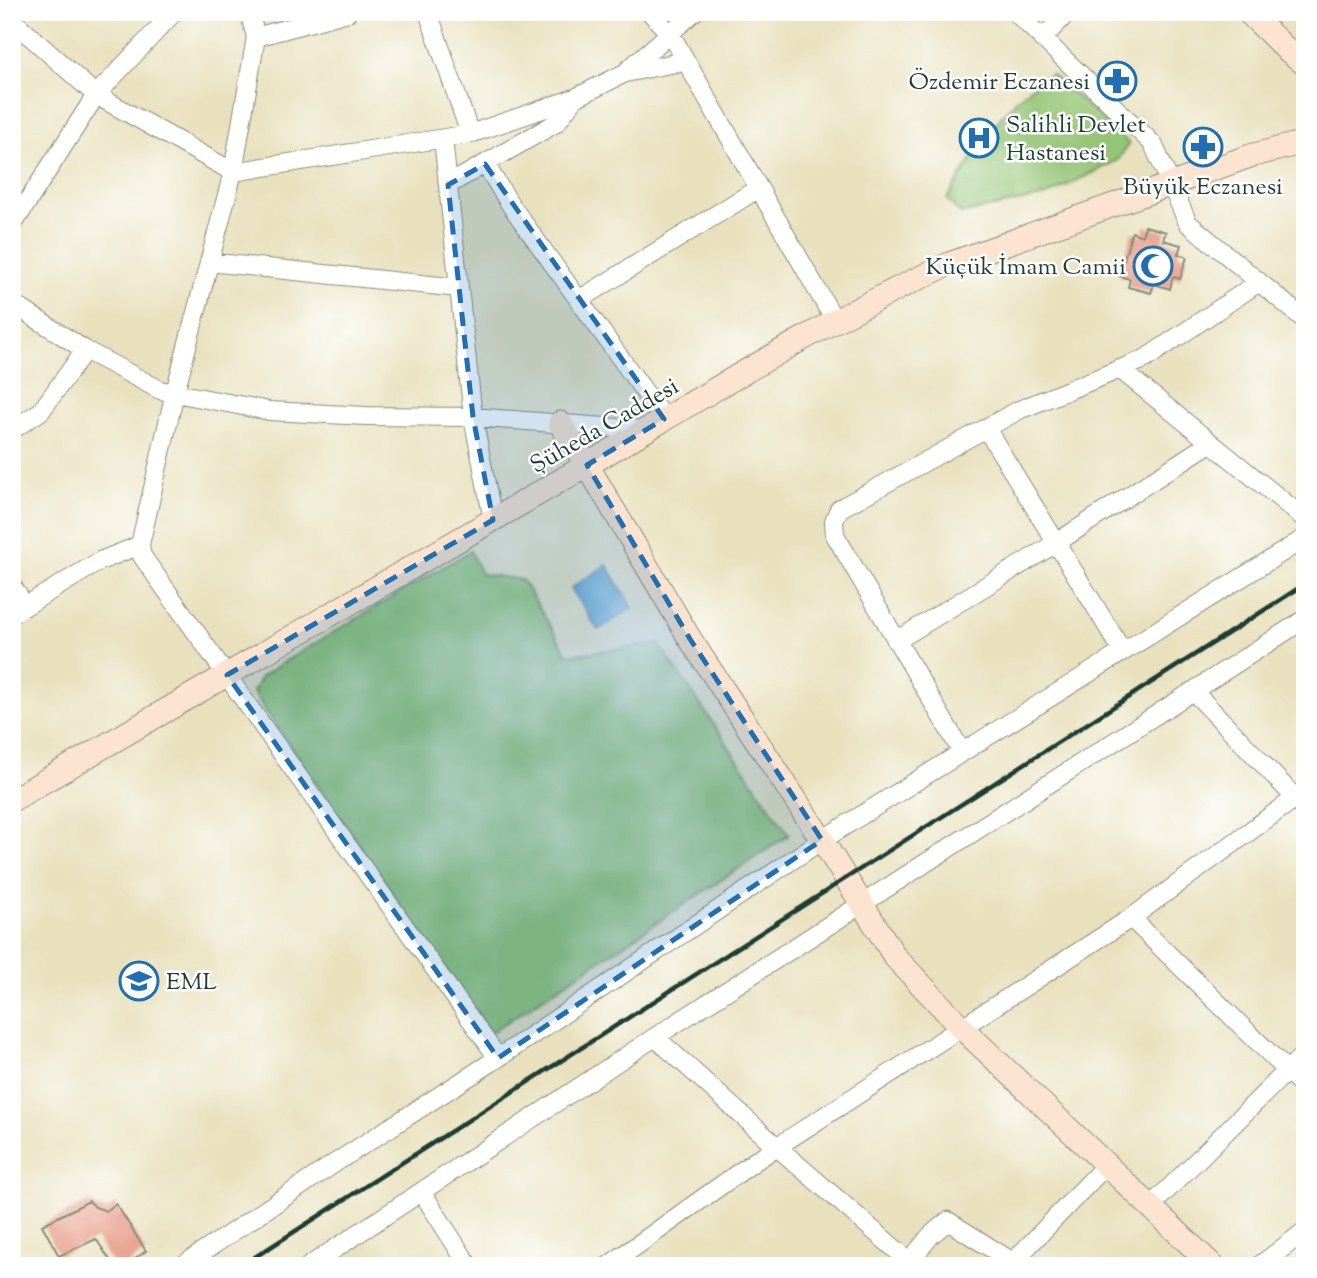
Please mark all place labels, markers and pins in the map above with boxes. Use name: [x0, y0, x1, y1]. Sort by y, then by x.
pharmacy icon: Özdemir Eczanesi: [1096, 60, 1138, 102]
place label: Özdemir Eczanesi: [908, 66, 1090, 100]
place label: Salihli Devlet Hastanesi: [1006, 109, 1146, 171]
hospital icon: Salihli Devlet Hastanesi: [958, 117, 1000, 159]
pharmacy icon: Büyük Eczanesi: [1182, 126, 1224, 168]
place label: Büyük Eczanesi: [1123, 171, 1283, 205]
mosque icon: Küçük İmam Camii: [1132, 245, 1174, 287]
place label: Küçük İmam Camii: [925, 251, 1126, 285]
school or university icon: EML: [118, 960, 160, 1002]
place label: EML: [166, 966, 217, 1000]

